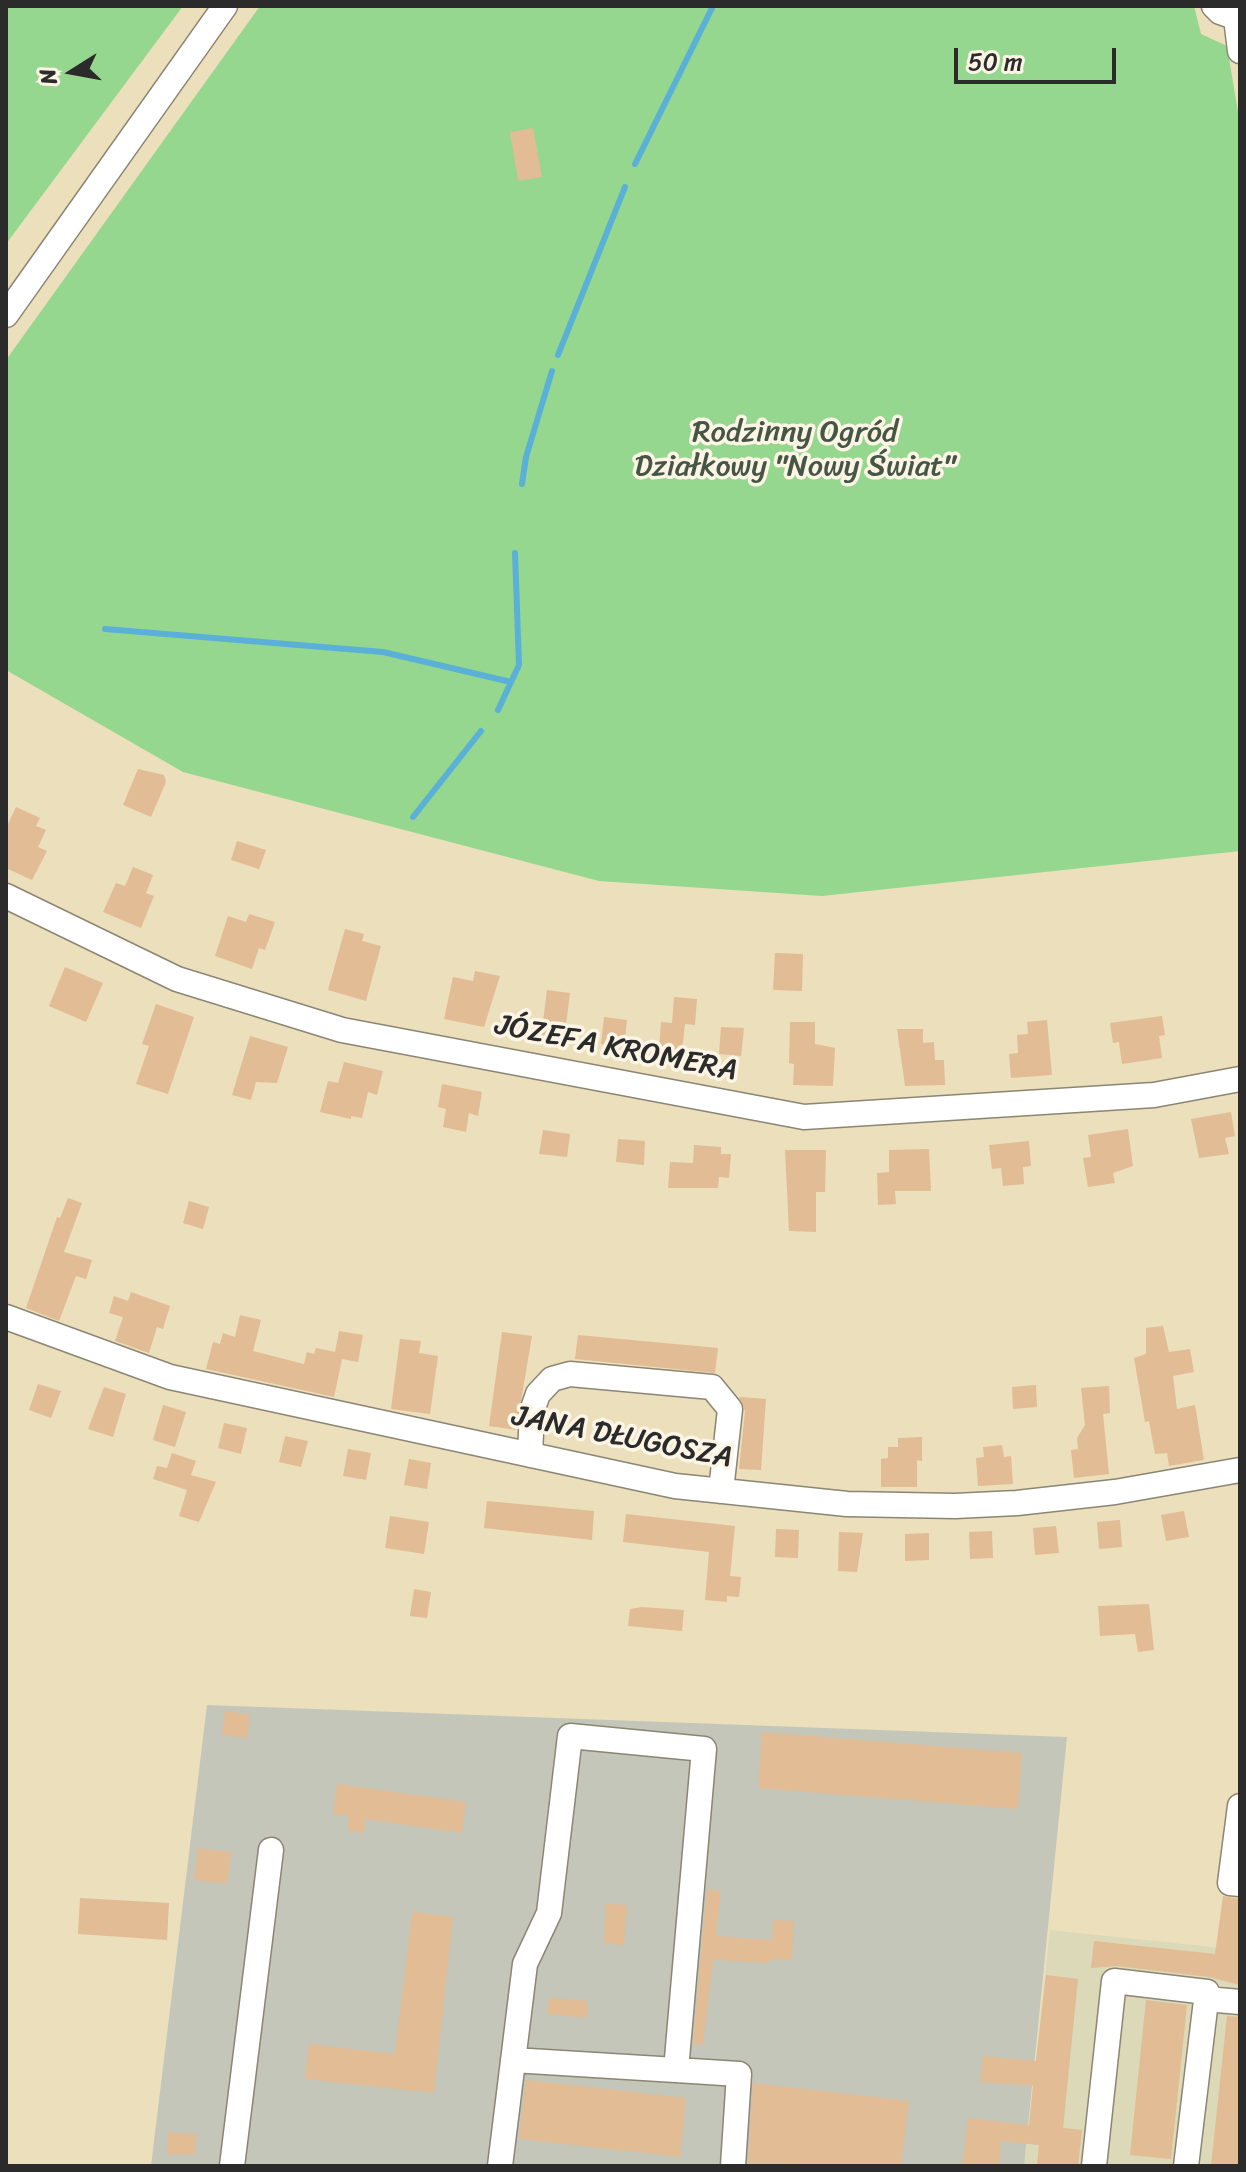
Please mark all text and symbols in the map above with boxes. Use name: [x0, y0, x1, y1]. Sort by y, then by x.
north arrow: [32, 32, 112, 112]
scale bar: [958, 32, 1120, 82]
text: 50 m: [968, 41, 1023, 83]
text: N: [27, 65, 69, 88]
park label: Rodzinny Ogród Działkowy "Nowy Świat": [634, 415, 956, 486]
street label: JÓZEFA KROMERA: [492, 1008, 740, 1090]
street label: JANA DŁUGOSZA: [509, 1399, 735, 1477]

